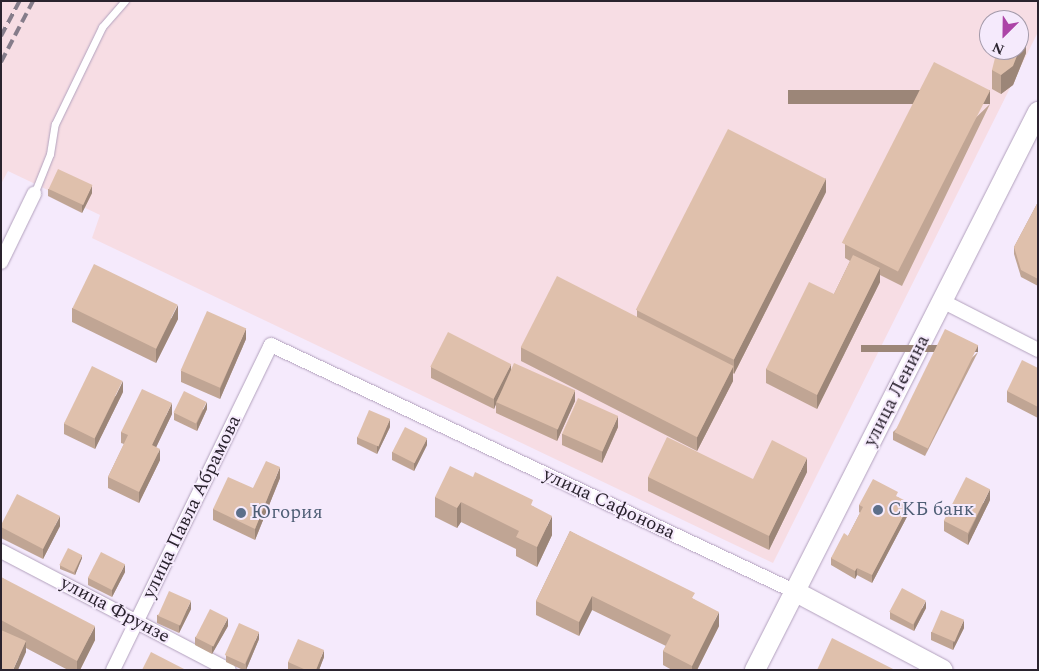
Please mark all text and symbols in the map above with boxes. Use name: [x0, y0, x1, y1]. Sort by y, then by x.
north arrow: [979, 10, 1029, 60]
text: N: [989, 36, 1008, 60]
street label: улица Ленина: [859, 331, 935, 451]
street label: улица Павла Абрамова: [138, 412, 246, 602]
street label: улица Сафонова: [539, 463, 679, 545]
place label: СКБ банк: [888, 499, 974, 521]
place label: Югория: [251, 502, 323, 524]
marker: СКБ банк: [872, 504, 884, 516]
marker: Югория: [235, 507, 247, 519]
street label: улица Фрунзе: [56, 572, 174, 648]

